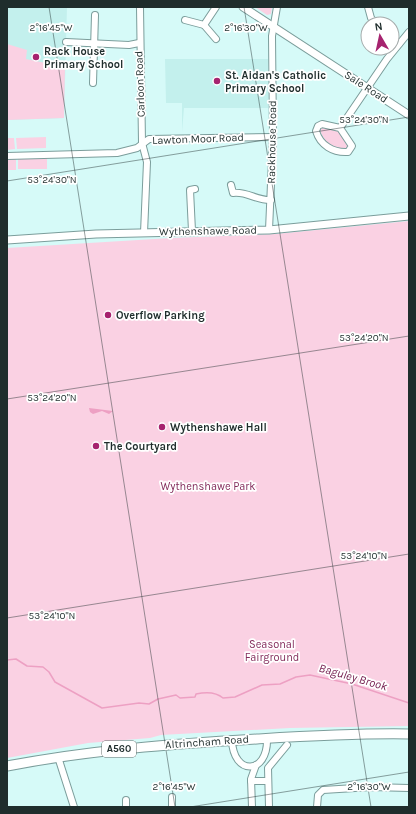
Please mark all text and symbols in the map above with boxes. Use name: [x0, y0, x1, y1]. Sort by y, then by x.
north arrow: [360, 16, 400, 56]
text: N: [374, 20, 383, 34]
text: 2°16'45"W: [30, 22, 72, 34]
text: 2°16'30"W: [224, 22, 268, 34]
place label: Rack House Primary School: [44, 45, 123, 71]
street label: Carloon Road: [132, 51, 148, 117]
marker: Rack House Primary School: [31, 52, 41, 62]
street label: Sale Road: [342, 68, 390, 106]
place label: St. Aidan's Catholic Primary School: [225, 69, 326, 95]
marker: St. Aidan's Catholic Primary School: [212, 76, 222, 86]
street label: Rackhouse Road: [265, 100, 279, 184]
text: 53°24'30"N: [339, 114, 389, 126]
street label: Lawton Moor Road: [152, 131, 244, 147]
text: 53°24'30"N: [27, 174, 77, 186]
street label: Wythenshawe Road: [159, 224, 257, 238]
place label: Overflow Parking: [116, 309, 205, 322]
marker: Overflow Parking: [103, 310, 113, 320]
text: 53°24'20"N: [339, 332, 389, 344]
text: 53°24'20"N: [27, 392, 77, 404]
place label: Wythenshawe Hall: [170, 421, 267, 434]
marker: Wythenshawe Hall: [157, 422, 167, 432]
place label: The Courtyard: [104, 440, 177, 453]
marker: The Courtyard: [91, 441, 101, 451]
park label: Wythenshawe Park: [160, 480, 256, 493]
text: 53°24'10"N: [341, 550, 387, 562]
text: 53°24'10"N: [29, 610, 75, 622]
park label: Seasonal Fairground: [245, 638, 299, 664]
water label: Baguley Brook: [317, 661, 390, 694]
street label: Altrincham Road: [165, 733, 249, 751]
road number: A560: [102, 741, 136, 757]
text: 2°16'45"W: [153, 781, 195, 793]
text: 2°16'30"W: [347, 781, 391, 793]

